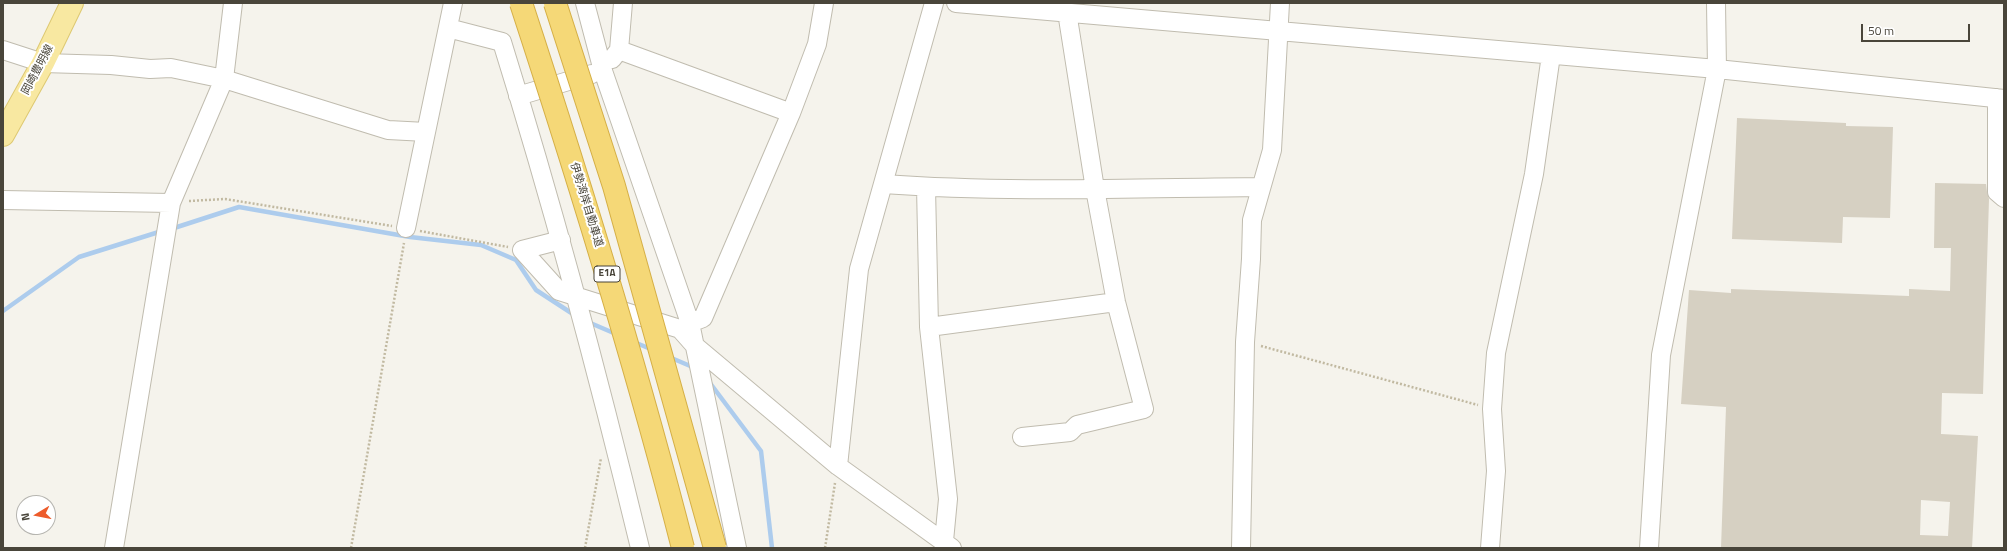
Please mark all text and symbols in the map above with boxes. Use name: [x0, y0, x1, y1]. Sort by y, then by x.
scale bar: [1863, 16, 1972, 42]
text: 50 m: [1868, 21, 1894, 40]
street label: 岡崎豊明線: [19, 43, 57, 97]
street label: 伊勢湾岸自動車道: [567, 161, 605, 249]
road number: E1A: [594, 266, 620, 282]
north arrow: [16, 495, 56, 535]
text: N: [17, 512, 34, 522]

